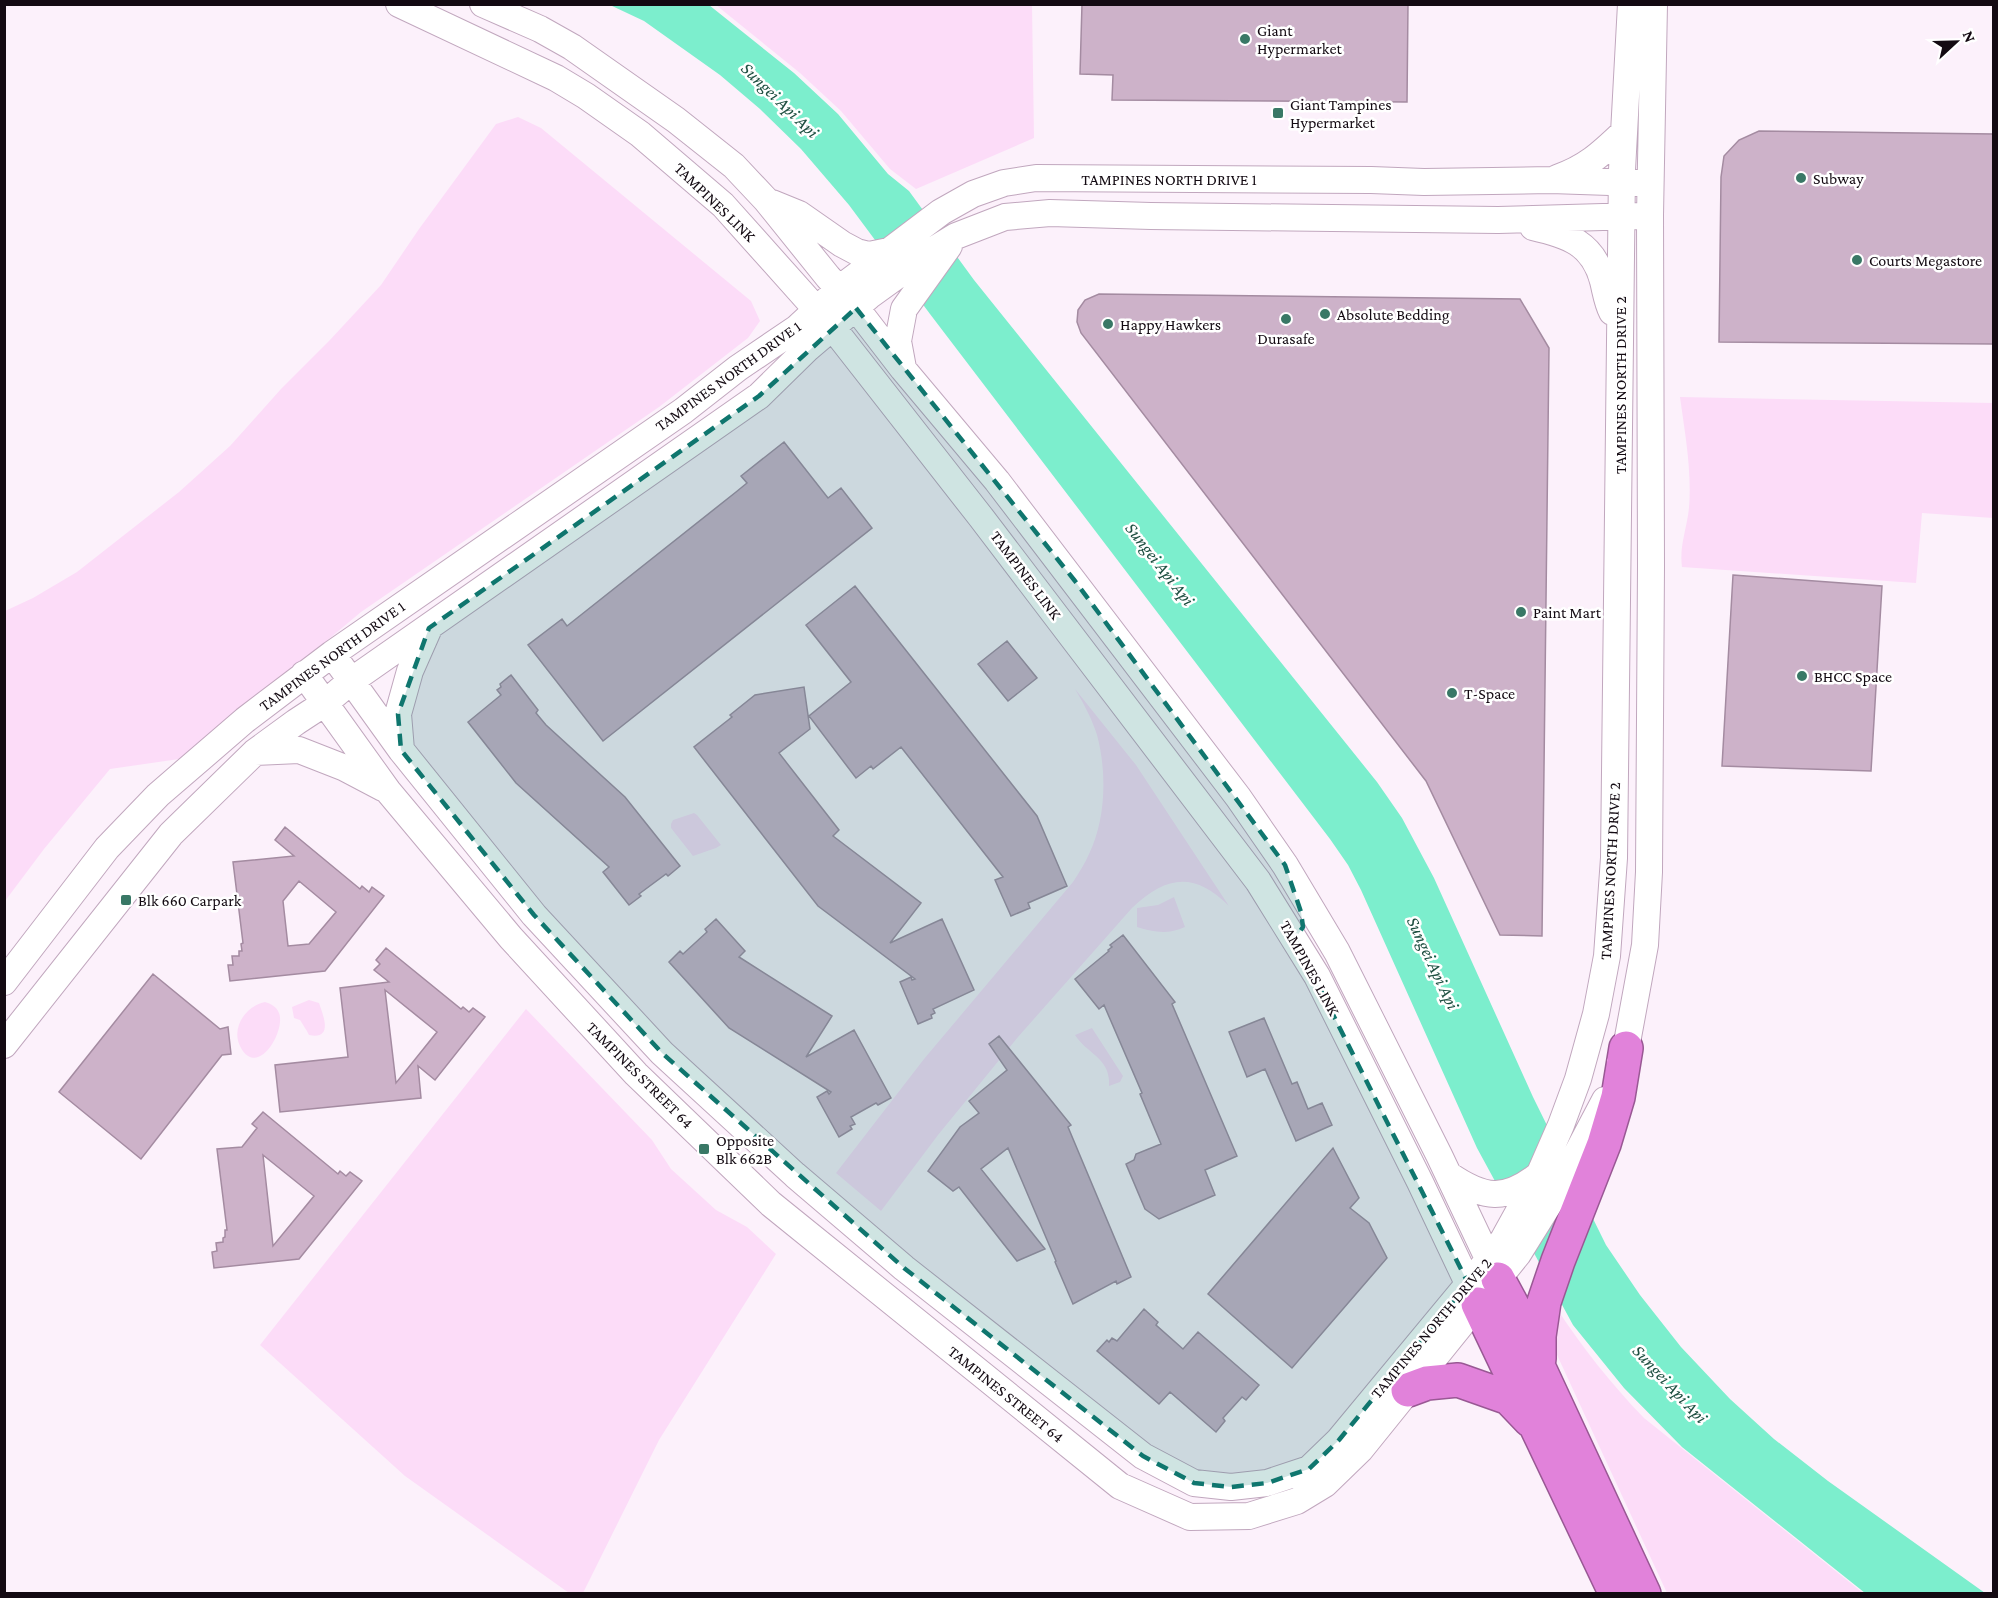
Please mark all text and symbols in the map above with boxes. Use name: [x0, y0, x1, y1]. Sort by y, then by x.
north arrow: [1926, 12, 1986, 72]
place label: Giant Hypermarket: [1257, 22, 1342, 58]
text: N: [1960, 28, 1979, 45]
marker: Giant Hypermarket: [1238, 32, 1252, 46]
water label: Sungei Api Api: [737, 58, 823, 142]
place label: Giant Tampines Hypermarket: [1290, 96, 1392, 132]
marker: Giant Tampines Hypermarket: [1271, 106, 1285, 120]
street label: TAMPINES LINK: [671, 159, 759, 245]
place label: Subway: [1813, 170, 1864, 188]
street label: TAMPINES NORTH DRIVE 1: [1081, 171, 1257, 188]
marker: Subway: [1794, 171, 1808, 185]
place label: Courts Megastore: [1869, 252, 1982, 270]
marker: Courts Megastore: [1850, 253, 1864, 267]
street label: TAMPINES NORTH DRIVE 2: [1612, 296, 1629, 474]
place label: Absolute Bedding: [1337, 306, 1450, 324]
marker: Absolute Bedding: [1318, 307, 1332, 321]
marker: Durasafe: [1279, 312, 1293, 326]
place label: Happy Hawkers: [1120, 316, 1221, 334]
marker: Happy Hawkers: [1101, 317, 1115, 331]
street label: TAMPINES NORTH DRIVE 1: [652, 318, 804, 434]
place label: Durasafe: [1257, 330, 1315, 347]
water label: Sungei Api Api: [1121, 518, 1199, 610]
street label: TAMPINES LINK: [987, 528, 1065, 623]
street label: TAMPINES NORTH DRIVE 1: [256, 598, 408, 714]
place label: Paint Mart: [1533, 604, 1602, 621]
marker: Paint Mart: [1514, 605, 1528, 619]
place label: BHCC Space: [1814, 668, 1892, 686]
marker: BHCC Space: [1795, 669, 1809, 683]
place label: T-Space: [1464, 685, 1515, 703]
marker: T-Space: [1445, 686, 1459, 700]
street label: TAMPINES NORTH DRIVE 2: [1597, 781, 1623, 960]
place label: Blk 660 Carpark: [138, 892, 242, 910]
marker: Blk 660 Carpark: [119, 893, 133, 907]
water label: Sungei Api Api: [1403, 913, 1463, 1013]
street label: TAMPINES LINK: [1277, 918, 1343, 1019]
street label: TAMPINES STREET 64: [583, 1018, 697, 1132]
place label: Opposite Blk 662B: [716, 1132, 774, 1167]
marker: Opposite Blk 662B: [697, 1142, 711, 1156]
street label: TAMPINES NORTH DRIVE 2: [1367, 1254, 1495, 1402]
water label: Sungei Api Api: [1629, 1341, 1711, 1427]
street label: TAMPINES STREET 64: [945, 1342, 1067, 1446]

